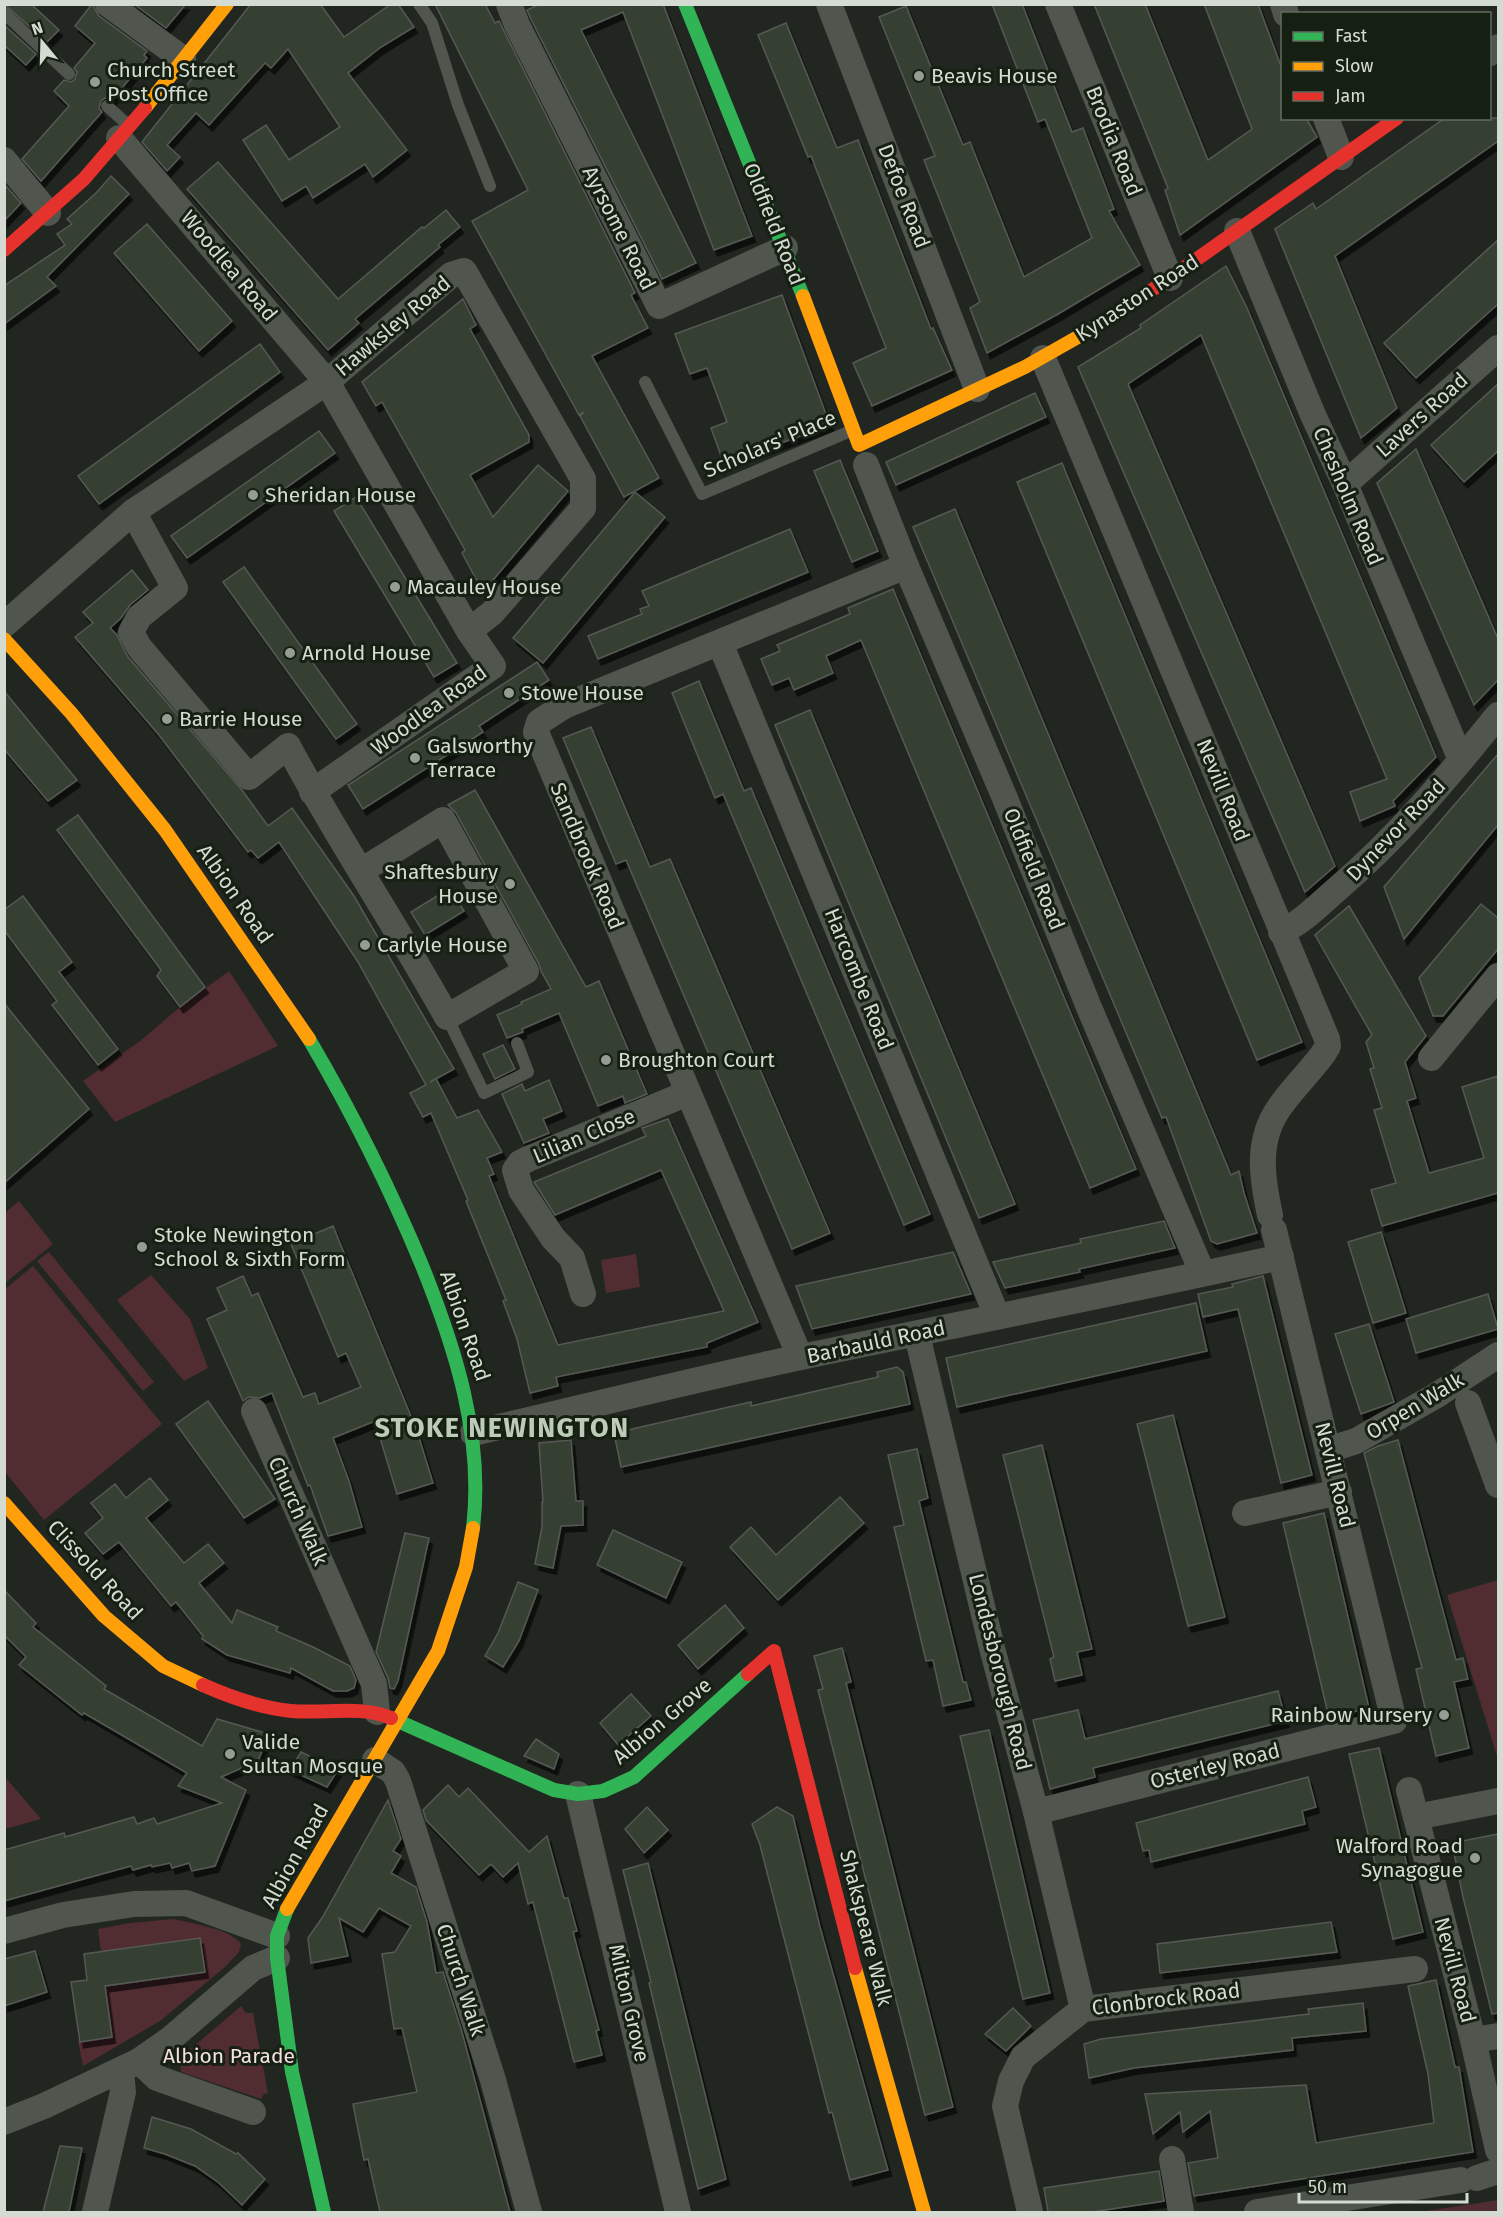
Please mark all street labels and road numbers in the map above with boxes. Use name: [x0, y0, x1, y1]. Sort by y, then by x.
street label: Brodia Road: [1080, 82, 1148, 200]
street label: Defoe Road: [872, 140, 936, 252]
street label: Oldfield Road: [738, 159, 810, 289]
street label: Ayrsome Road: [577, 162, 661, 294]
street label: Woodlea Road: [175, 205, 283, 327]
street label: Kynaston Road: [1071, 249, 1203, 347]
street label: Hawksley Road: [330, 270, 456, 382]
street label: Lavers Road: [1371, 367, 1473, 463]
street label: Scholars' Place: [700, 404, 840, 484]
street label: Chesholm Road: [1307, 423, 1389, 569]
street label: Woodlea Road: [366, 659, 492, 761]
street label: Nevill Road: [1191, 735, 1255, 845]
street label: Dynevor Road: [1341, 773, 1451, 887]
street label: Sandbrook Road: [544, 779, 630, 933]
street label: Oldfield Road: [998, 804, 1070, 934]
street label: Albion Road: [191, 839, 279, 949]
street label: Harcombe Road: [819, 904, 899, 1054]
street label: Lilian Close: [529, 1103, 639, 1169]
street label: Albion Road: [434, 1267, 496, 1385]
street label: Barbauld Road: [804, 1315, 948, 1369]
street label: Orpen Walk: [1361, 1367, 1469, 1445]
street label: Nevill Road: [1309, 1419, 1361, 1531]
street label: Church Walk: [262, 1453, 334, 1570]
street label: Clissold Road: [42, 1514, 148, 1626]
street label: Londesborough Road: [963, 1571, 1037, 1773]
street label: Albion Grove: [607, 1672, 717, 1770]
street label: Osterley Road: [1147, 1737, 1283, 1795]
street label: Albion Road: [256, 1799, 334, 1913]
street label: Shakspeare Walk: [834, 1847, 898, 2009]
street label: Nevill Road: [1428, 1914, 1482, 2026]
street label: Church Walk: [431, 1921, 491, 2040]
street label: Milton Grove: [603, 1941, 655, 2065]
street label: Clonbrock Road: [1090, 1977, 1242, 2021]

